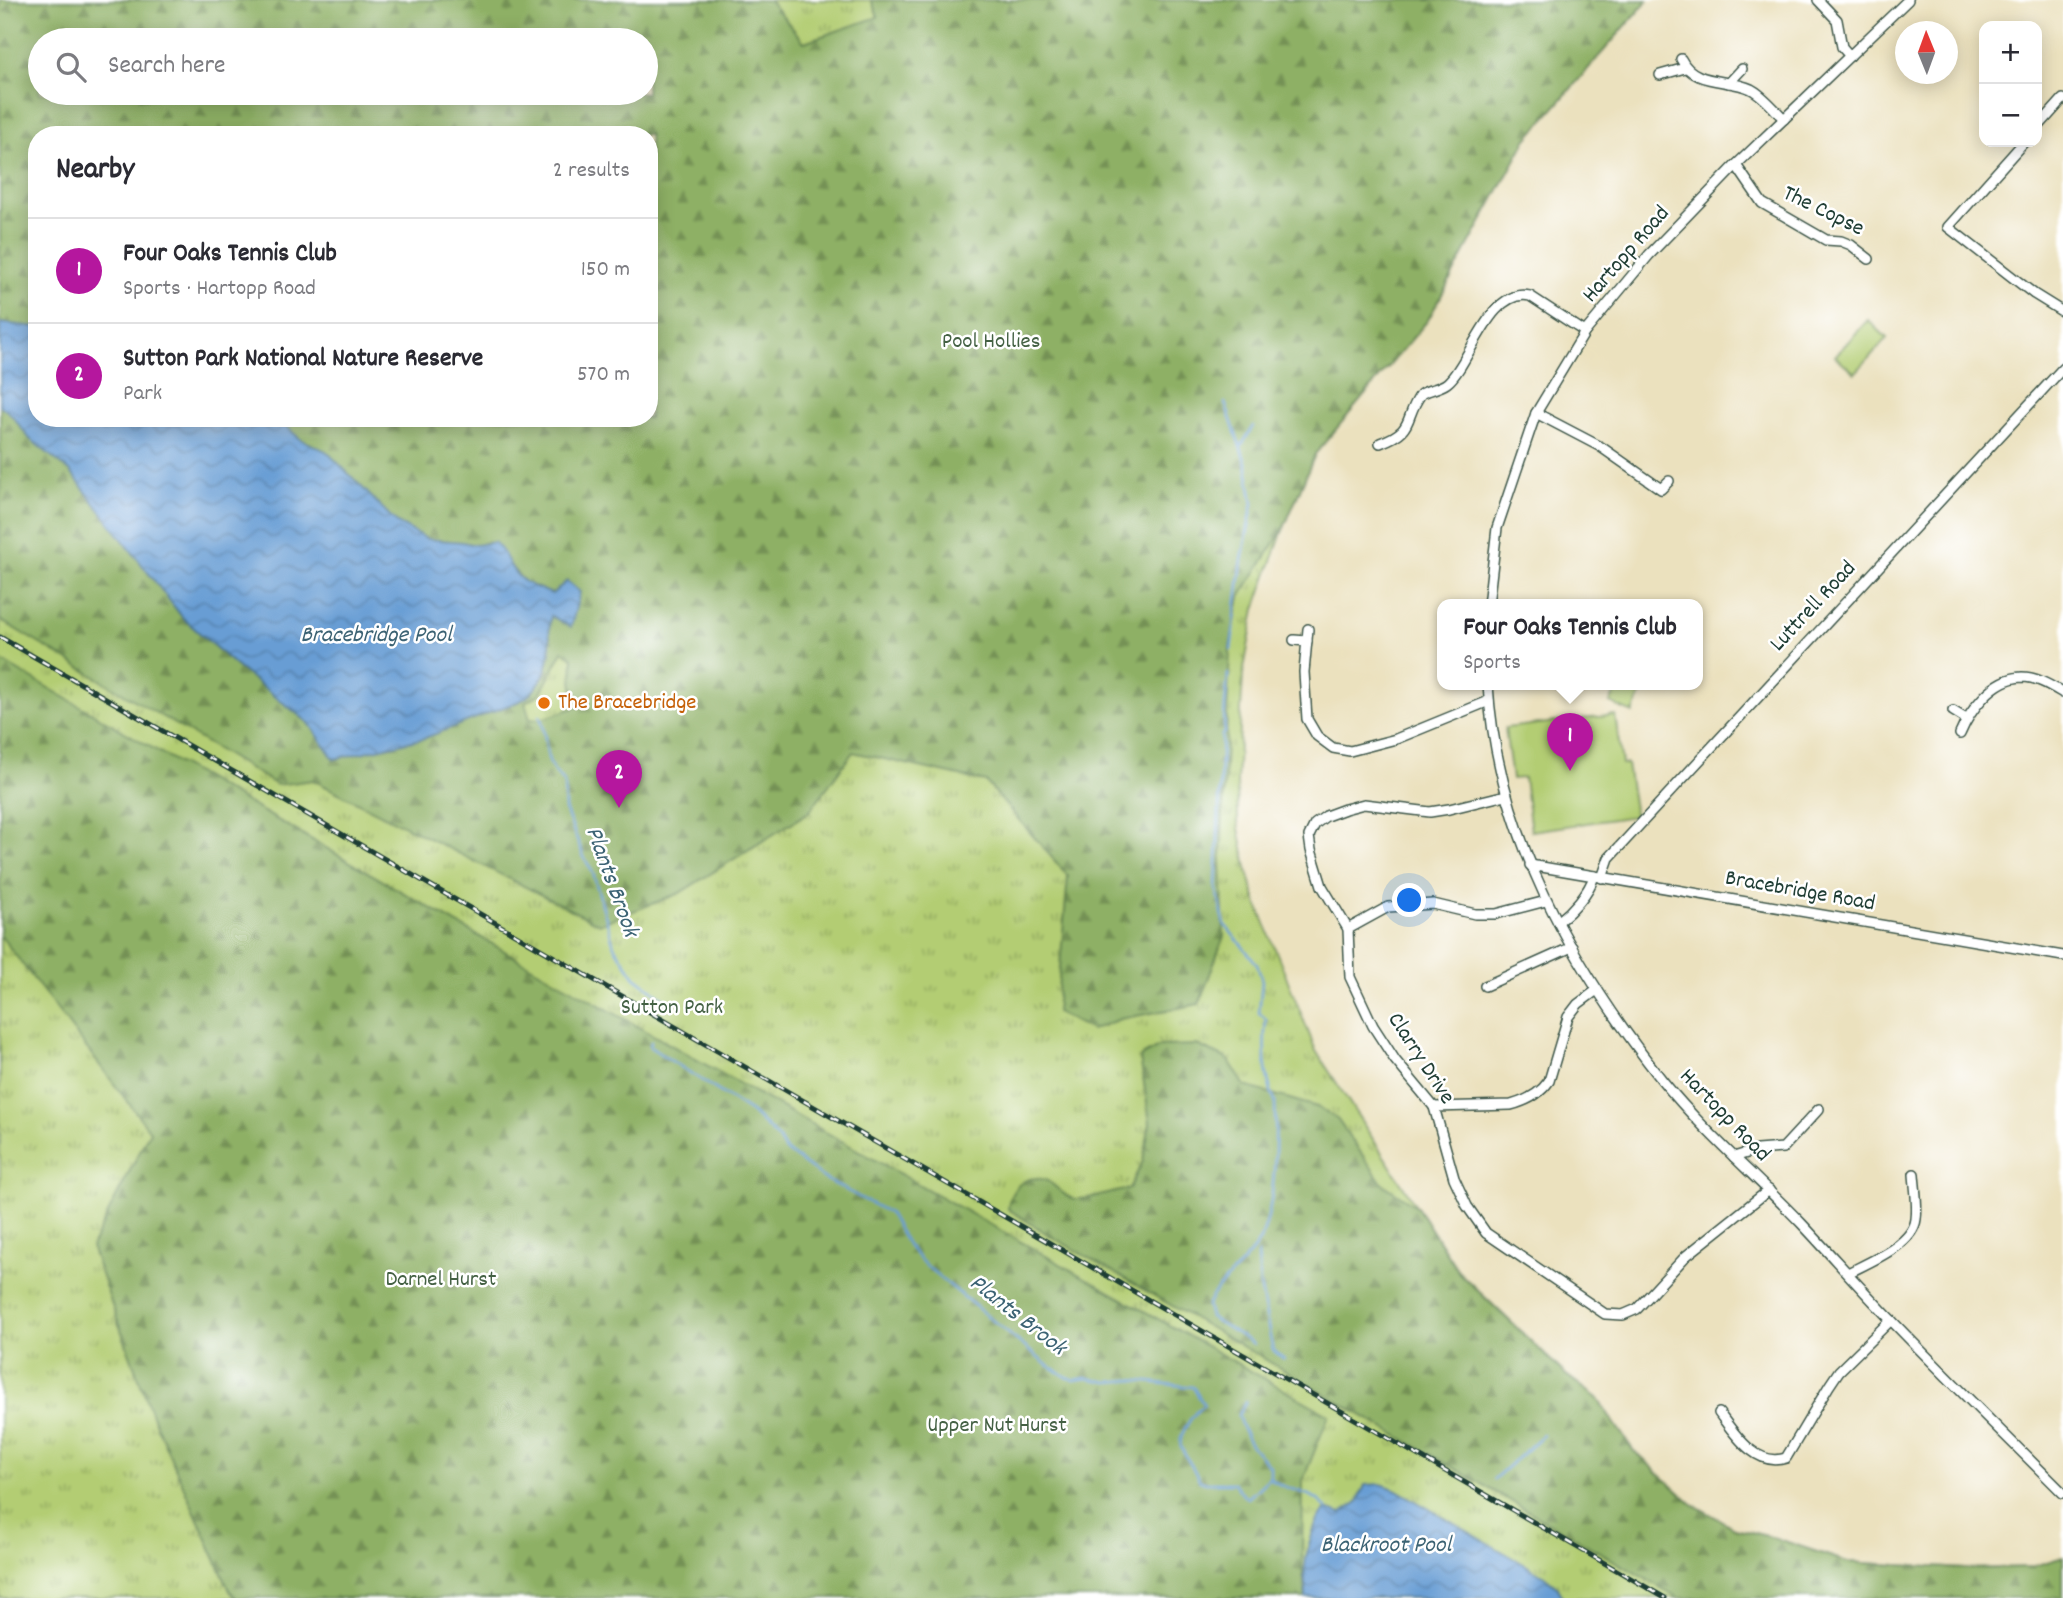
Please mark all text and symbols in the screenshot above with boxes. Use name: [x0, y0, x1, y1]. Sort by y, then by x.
north arrow: [1895, 21, 1958, 84]
map controls: [1979, 21, 2042, 147]
button: +: [1979, 21, 2042, 84]
search box: [28, 28, 658, 105]
icon: search: [52, 48, 90, 86]
text: Search here: [108, 48, 226, 85]
button: −: [1979, 84, 2042, 147]
text: Nearby: [56, 150, 134, 193]
text: 2 results: [553, 155, 630, 188]
street label: The Copse: [1777, 178, 1869, 246]
street label: Hartopp Road: [1575, 199, 1679, 311]
text: Four Oaks Tennis Club: [123, 236, 337, 273]
text: 1: [76, 254, 82, 287]
text: 150 m: [581, 254, 630, 287]
text: Sports · Hartopp Road: [123, 273, 316, 306]
park label: Pool Hollies: [942, 326, 1040, 359]
text: Sutton Park National Nature Reserve: [123, 341, 483, 378]
text: 2: [74, 359, 84, 392]
text: 570 m: [577, 359, 630, 392]
text: Park: [123, 378, 162, 411]
street label: Luttrell Road: [1763, 554, 1865, 660]
popup: [1437, 599, 1703, 690]
text: Four Oaks Tennis Club: [1463, 610, 1677, 647]
water label: Bracebridge Pool: [300, 619, 454, 653]
text: Sports: [1463, 647, 1521, 680]
place label: The Bracebridge: [558, 687, 696, 720]
marker: The Bracebridge: [536, 695, 552, 711]
pin: 1: [1547, 713, 1593, 771]
pin: 2: [596, 750, 642, 808]
water label: Plants Brook: [575, 822, 647, 944]
street label: Bracebridge Road: [1723, 863, 1877, 921]
your location: [1392, 883, 1426, 917]
park label: Sutton Park: [621, 992, 723, 1025]
street label: Clarry Drive: [1378, 1007, 1462, 1111]
street label: Hartopp Road: [1671, 1062, 1777, 1170]
park label: Darnel Hurst: [385, 1264, 497, 1297]
water label: Plants Brook: [961, 1267, 1074, 1366]
park label: Upper Nut Hurst: [927, 1410, 1067, 1443]
water label: Blackroot Pool: [1321, 1529, 1453, 1563]

